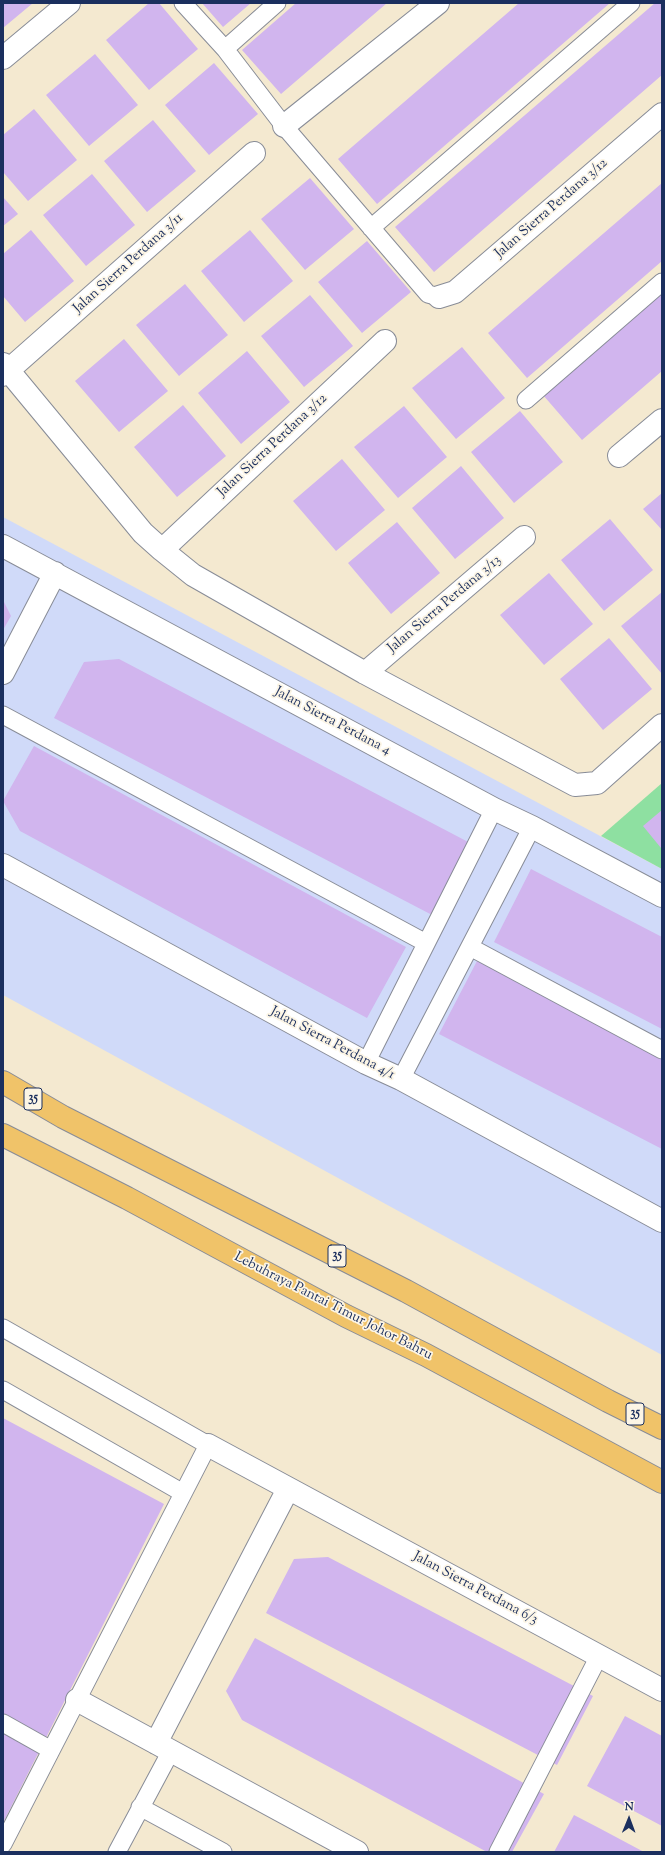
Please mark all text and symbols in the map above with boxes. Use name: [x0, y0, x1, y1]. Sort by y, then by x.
street label: Jalan Sierra Perdana 3/12: [492, 155, 612, 263]
street label: Jalan Sierra Perdana 3/11: [71, 210, 187, 318]
street label: Jalan Sierra Perdana 3/12: [215, 391, 331, 501]
street label: Jalan Sierra Perdana 3/13: [385, 553, 505, 657]
street label: Jalan Sierra Perdana 4: [271, 684, 393, 760]
street label: Jalan Sierra Perdana 4/1: [267, 1004, 397, 1084]
road number: 35: [24, 1088, 42, 1110]
road number: 35: [328, 1245, 346, 1267]
street label: Lebuhraya Pantai Timur Johor Bahru: [231, 1250, 435, 1364]
road number: 35: [626, 1403, 644, 1425]
street label: Jalan Sierra Perdana 6/3: [410, 1549, 540, 1629]
north arrow: [609, 1799, 649, 1839]
text: N: [625, 1799, 634, 1815]

